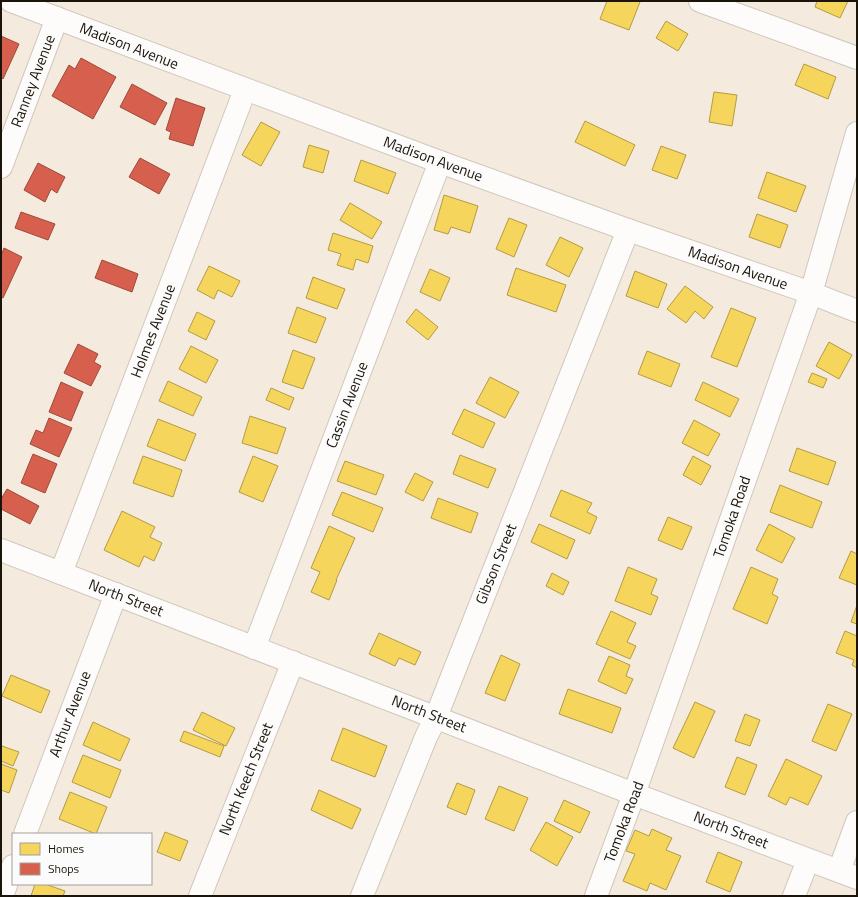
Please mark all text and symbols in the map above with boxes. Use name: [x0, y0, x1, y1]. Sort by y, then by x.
street label: Madison Avenue: [76, 16, 182, 75]
street label: Ranney Avenue: [4, 31, 61, 131]
street label: Madison Avenue: [380, 130, 486, 187]
street label: Madison Avenue: [685, 240, 791, 295]
street label: Holmes Avenue: [124, 281, 181, 381]
street label: Cassin Avenue: [319, 358, 374, 452]
street label: Tomoka Road: [707, 473, 756, 561]
street label: Gibson Street: [469, 519, 522, 608]
street label: North Street: [85, 573, 168, 623]
street label: Arthur Avenue: [43, 667, 97, 760]
street label: North Street: [388, 689, 471, 739]
street label: North Keech Street: [212, 718, 279, 839]
street label: Tomoka Road: [598, 778, 650, 866]
street label: North Street: [690, 805, 773, 855]
legend: [12, 833, 152, 885]
text: Homes: [48, 839, 84, 858]
text: Shops: [48, 859, 80, 878]

